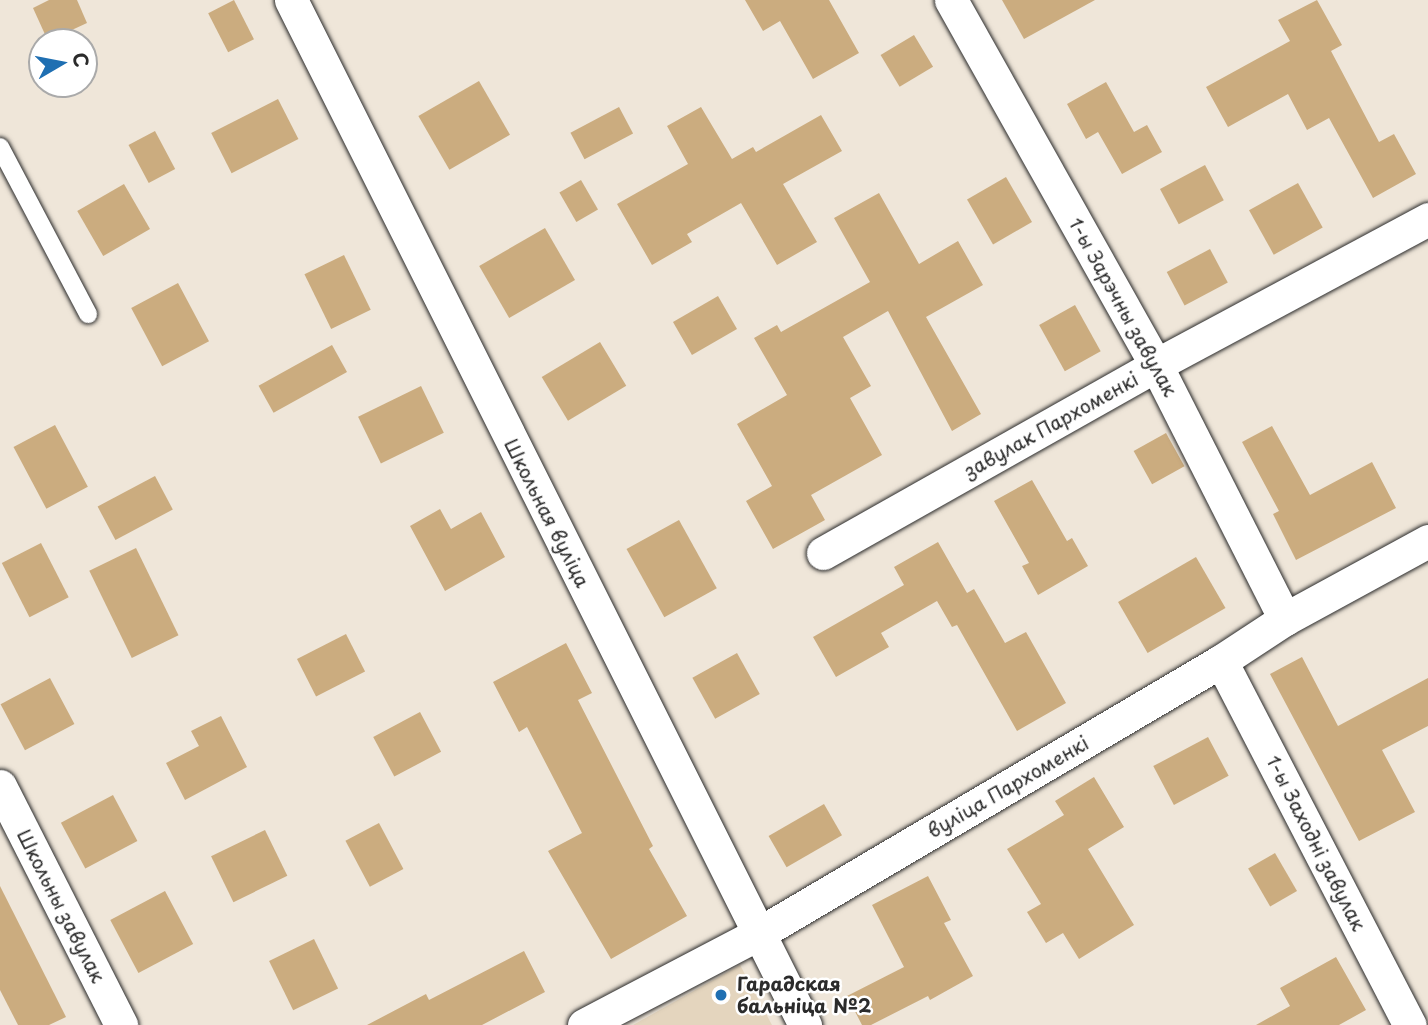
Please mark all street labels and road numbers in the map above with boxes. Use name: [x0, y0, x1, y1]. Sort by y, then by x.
street label: 1-ы Зарэчны завулак: [1064, 213, 1182, 401]
street label: завулак Пархоменкі: [960, 367, 1142, 483]
street label: Школьная вуліца: [500, 435, 594, 591]
street label: вуліца Пархоменкі: [924, 732, 1092, 842]
street label: 1-ы Заходні завулак: [1262, 751, 1370, 935]
street label: Школьны завулак: [12, 825, 110, 987]

